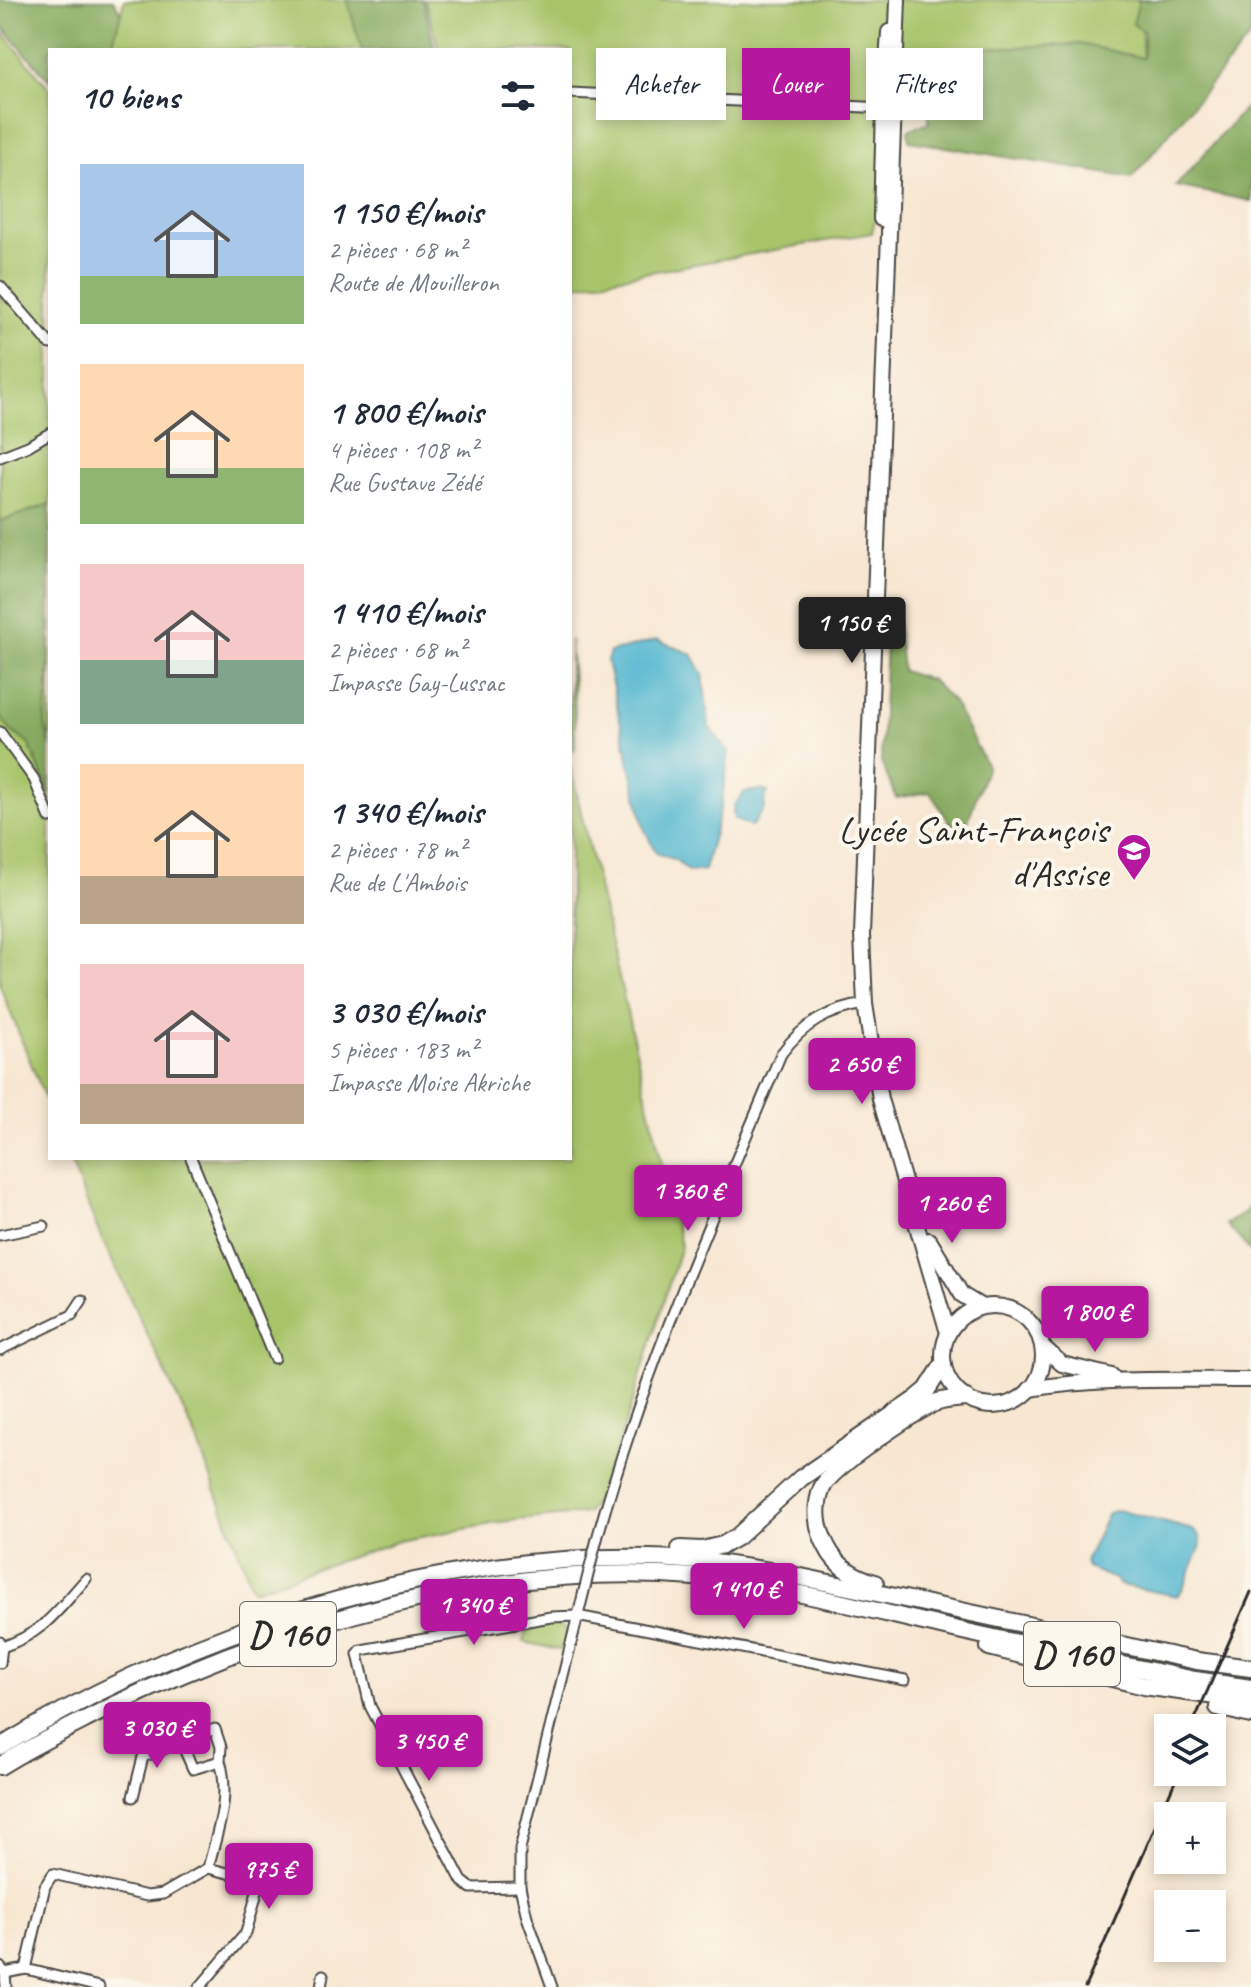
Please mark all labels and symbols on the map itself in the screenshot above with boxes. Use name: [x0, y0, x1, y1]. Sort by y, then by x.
pin: 1 150 €: [778, 597, 926, 665]
place label: Lycée Saint-François d'Assise: [838, 806, 1112, 897]
school or university icon: Lycée Saint-François d'Assise: [1115, 832, 1153, 882]
pin: 2 650 €: [788, 1038, 936, 1106]
pin: 1 360 €: [614, 1165, 762, 1233]
pin: 1 260 €: [878, 1177, 1026, 1245]
pin: 1 800 €: [1021, 1286, 1169, 1354]
pin: 1 410 €: [670, 1563, 818, 1631]
pin: 1 340 €: [400, 1579, 548, 1647]
road number: D 160: [240, 1602, 336, 1666]
road number: D 160: [1024, 1622, 1120, 1686]
pin: 3 030 €: [83, 1702, 231, 1770]
pin: 3 450 €: [355, 1715, 503, 1783]
pin: 975 €: [213, 1843, 325, 1911]

